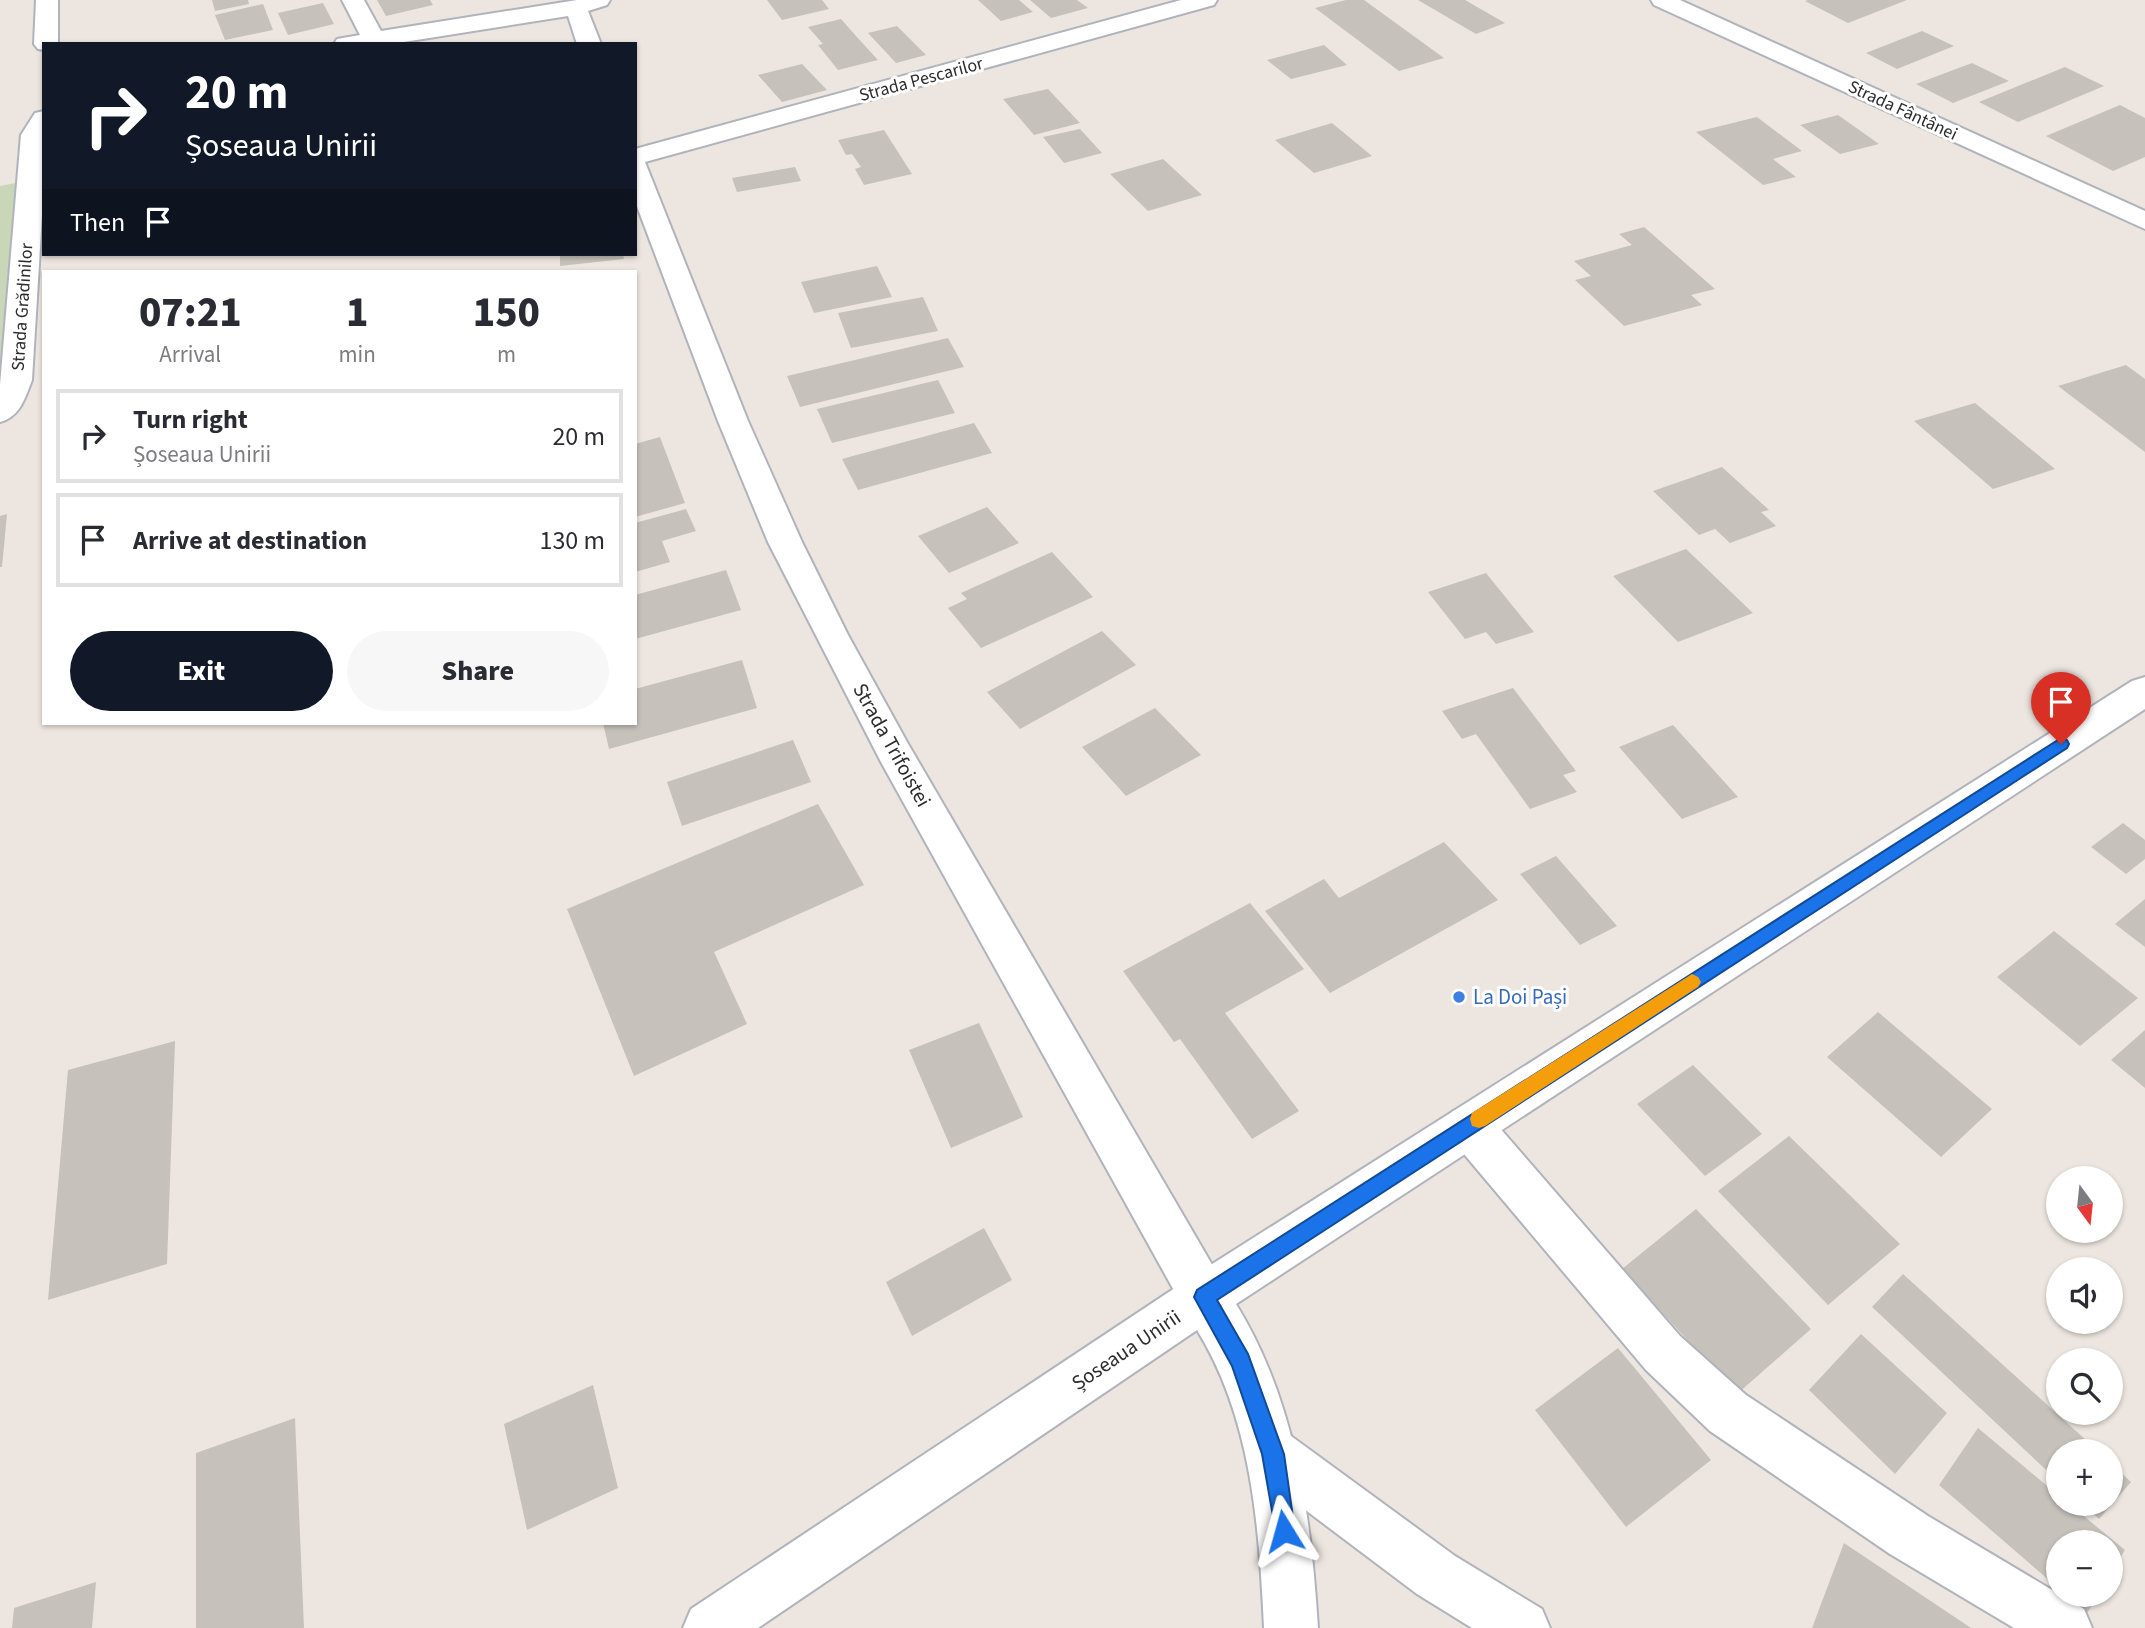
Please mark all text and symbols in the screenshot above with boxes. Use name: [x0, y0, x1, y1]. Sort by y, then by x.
street label: Strada Pescarilor: [856, 51, 987, 108]
text: 20 m: [185, 58, 289, 128]
icon: right: [70, 70, 161, 161]
street label: Strada Fântânei: [1844, 74, 1962, 147]
text: Șoseaua Unirii: [185, 123, 377, 169]
icon: arrive: [139, 203, 177, 241]
text: Then: [70, 204, 125, 241]
street label: Strada Grădinilor: [6, 242, 39, 372]
text: 07:21: [139, 283, 242, 343]
text: 1: [346, 283, 368, 343]
text: 150: [473, 283, 540, 343]
text: Arrival: [159, 338, 221, 371]
text: min: [339, 338, 376, 371]
text: m: [497, 338, 516, 371]
text: Turn right: [133, 401, 248, 438]
icon: right: [74, 417, 112, 455]
text: 20 m: [552, 418, 605, 455]
text: Șoseaua Unirii: [133, 438, 271, 471]
icon: arrive: [74, 521, 112, 559]
text: Arrive at destination: [133, 522, 367, 559]
text: 130 m: [539, 522, 605, 559]
button: Exit: [70, 631, 333, 711]
button: Share: [347, 631, 609, 711]
pin: [2031, 672, 2091, 744]
street label: Strada Trifoistei: [846, 678, 938, 812]
icon: arrive: [2042, 683, 2080, 721]
place label: La Doi Pași: [1473, 982, 1567, 1012]
marker: La Doi Pași: [1451, 989, 1467, 1005]
north arrow: [2046, 1166, 2123, 1242]
map controls: [2046, 1166, 2123, 1607]
button: sound: [2046, 1257, 2123, 1334]
street label: Șoseaua Unirii: [1065, 1302, 1187, 1398]
button: search: [2046, 1348, 2123, 1425]
button: +: [2046, 1439, 2123, 1516]
position arrow: [1247, 1494, 1321, 1568]
button: −: [2046, 1530, 2123, 1607]

